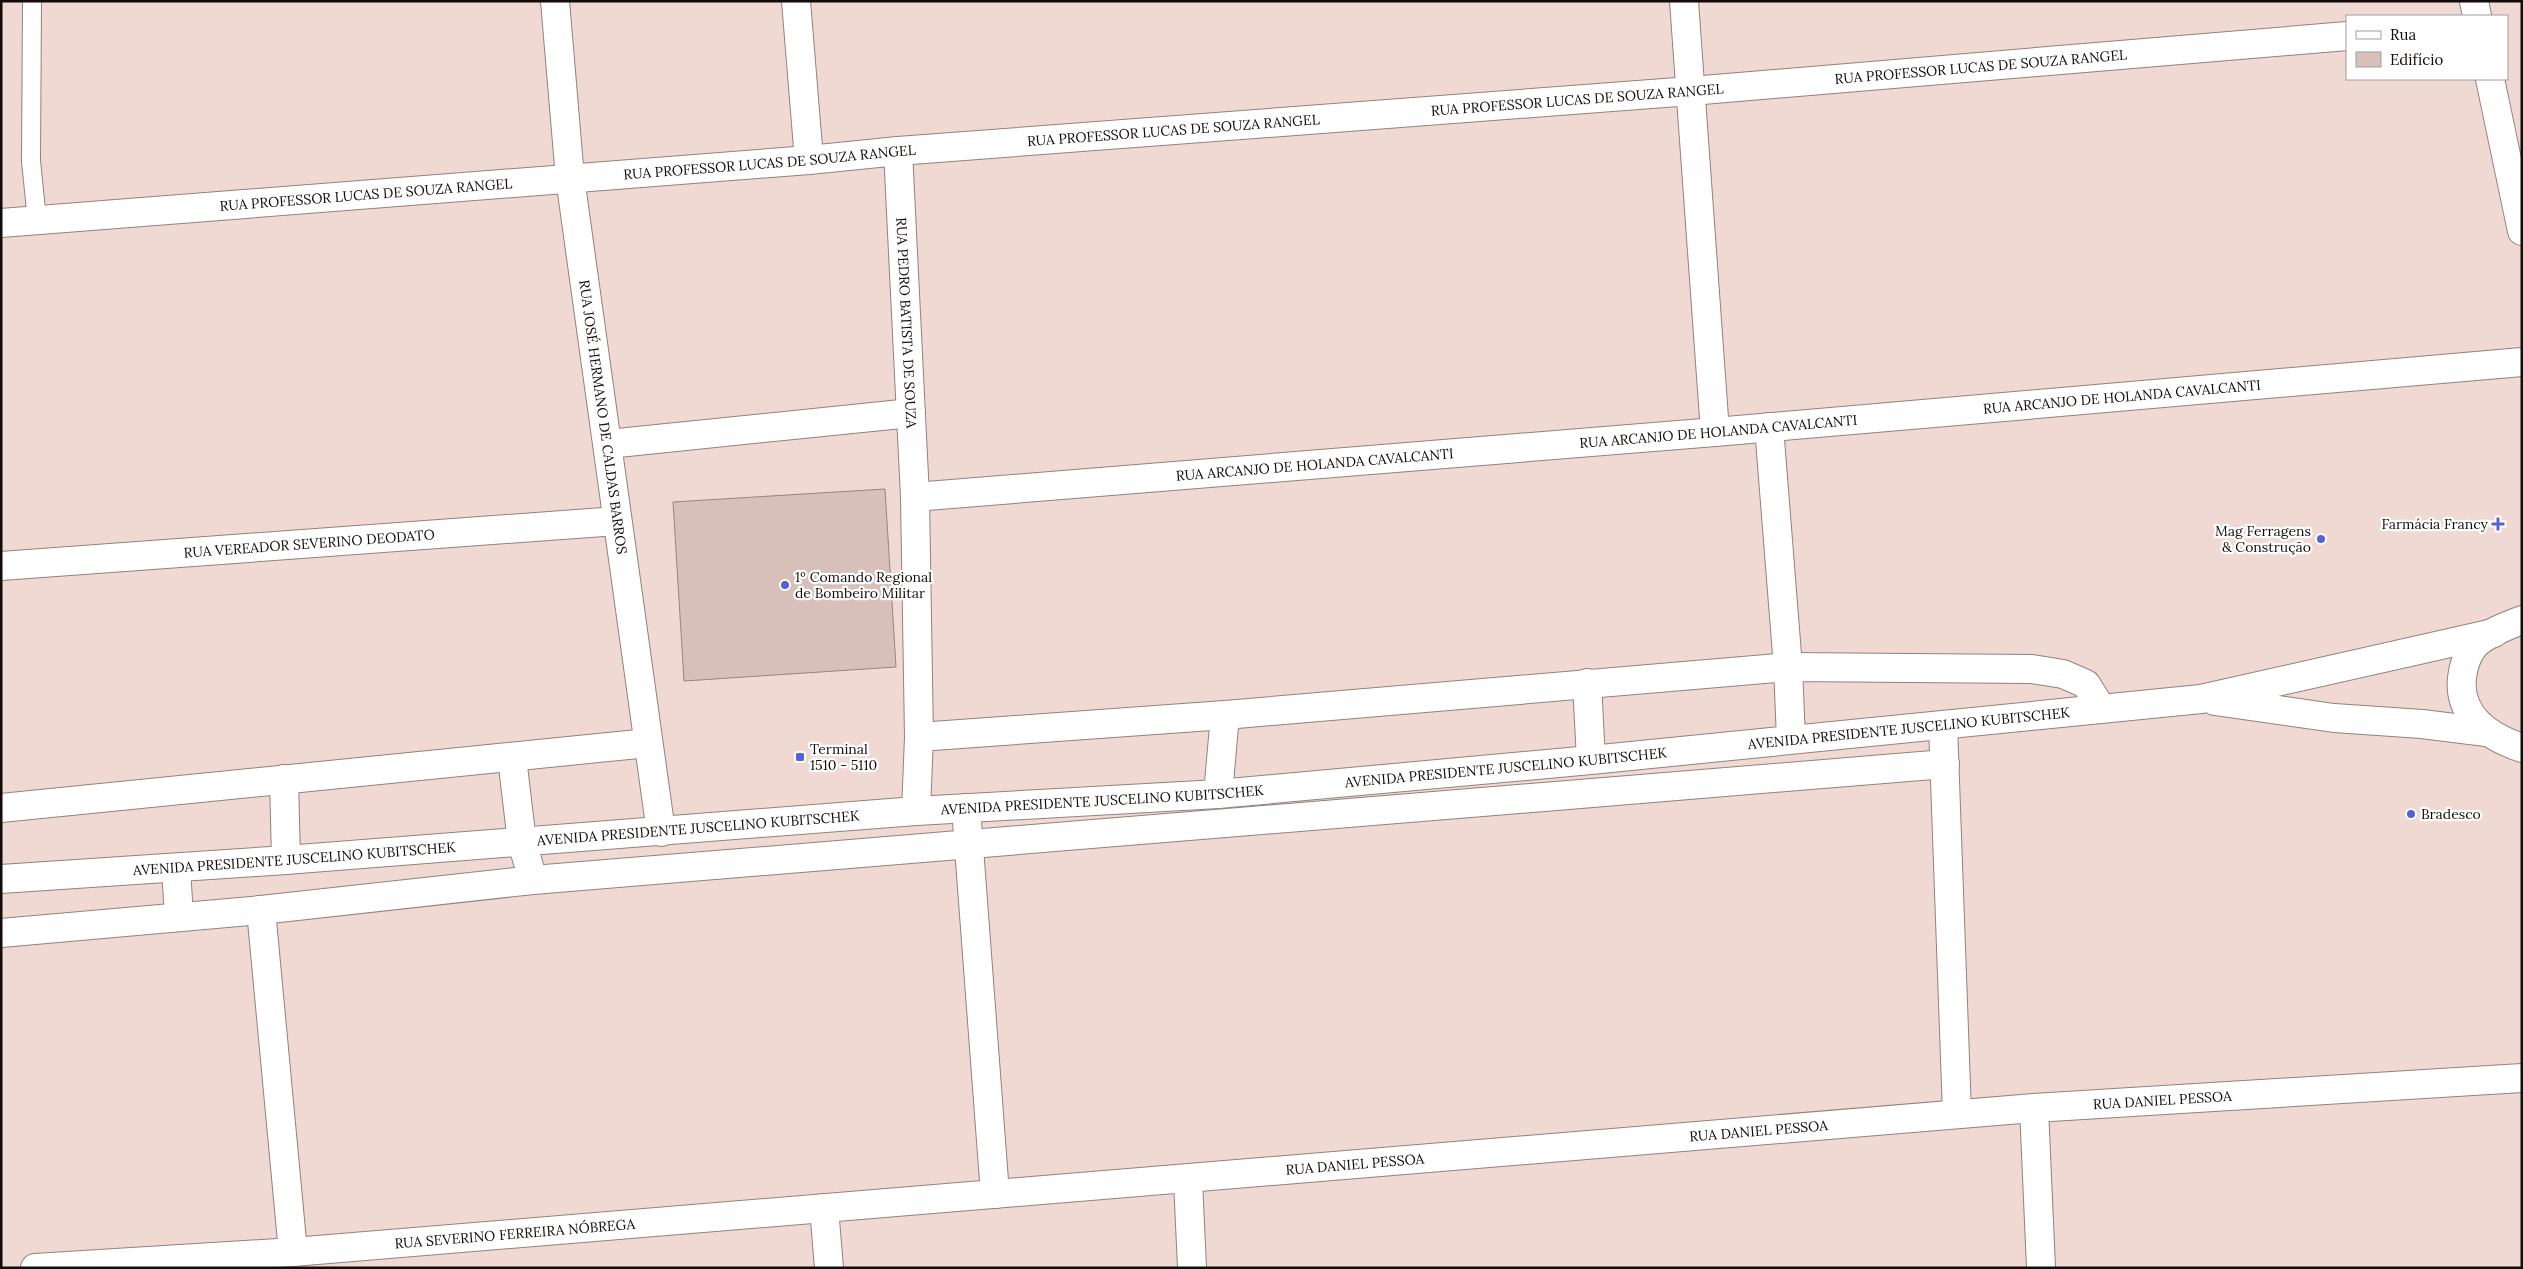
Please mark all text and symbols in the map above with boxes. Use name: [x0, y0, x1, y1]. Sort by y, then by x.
legend: [2346, 15, 2508, 80]
text: Rua: [2390, 25, 2416, 44]
street label: RUA PROFESSOR LUCAS DE SOUZA RANGEL: [1834, 45, 2128, 88]
text: Edifício: [2390, 50, 2443, 69]
street label: RUA PROFESSOR LUCAS DE SOUZA RANGEL: [1430, 79, 1724, 120]
street label: RUA PROFESSOR LUCAS DE SOUZA RANGEL: [1026, 110, 1320, 150]
street label: RUA PROFESSOR LUCAS DE SOUZA RANGEL: [623, 141, 916, 183]
street label: RUA PROFESSOR LUCAS DE SOUZA RANGEL: [219, 174, 513, 215]
street label: RUA PEDRO BATISTA DE SOUZA: [892, 217, 921, 429]
street label: RUA JOSÉ HERMANO DE CALDAS BARROS: [575, 279, 631, 556]
street label: RUA ARCANJO DE HOLANDA CAVALCANTI: [1982, 376, 2261, 418]
street label: RUA ARCANJO DE HOLANDA CAVALCANTI: [1579, 411, 1858, 452]
street label: RUA ARCANJO DE HOLANDA CAVALCANTI: [1175, 444, 1454, 485]
place label: Farmácia Francy: [2382, 515, 2489, 533]
marker: Farmácia Francy: [2492, 518, 2504, 530]
place label: Mag Ferragens & Construção: [2215, 522, 2311, 556]
street label: RUA VEREADOR SEVERINO DEODATO: [183, 525, 435, 562]
marker: Mag Ferragens & Construção: [2315, 533, 2327, 545]
place label: 1º Comando Regional de Bombeiro Militar: [795, 568, 932, 602]
marker: 1º Comando Regional de Bombeiro Militar: [779, 579, 791, 591]
street label: AVENIDA PRESIDENTE JUSCELINO KUBITSCHEK: [1746, 703, 2071, 753]
place label: Terminal 1510 - 5110: [810, 740, 877, 774]
street label: AVENIDA PRESIDENTE JUSCELINO KUBITSCHEK: [1343, 743, 1668, 792]
marker: Terminal 1510 - 5110: [794, 751, 806, 763]
street label: AVENIDA PRESIDENTE JUSCELINO KUBITSCHEK: [939, 781, 1265, 819]
place label: Bradesco: [2421, 805, 2481, 823]
street label: AVENIDA PRESIDENTE JUSCELINO KUBITSCHEK: [535, 806, 861, 850]
marker: Bradesco: [2405, 808, 2417, 820]
street label: AVENIDA PRESIDENTE JUSCELINO KUBITSCHEK: [131, 838, 457, 879]
street label: RUA DANIEL PESSOA: [2092, 1087, 2232, 1113]
street label: RUA DANIEL PESSOA: [1689, 1116, 1829, 1145]
street label: RUA DANIEL PESSOA: [1285, 1149, 1425, 1179]
street label: RUA SEVERINO FERREIRA NÓBREGA: [394, 1215, 636, 1253]

